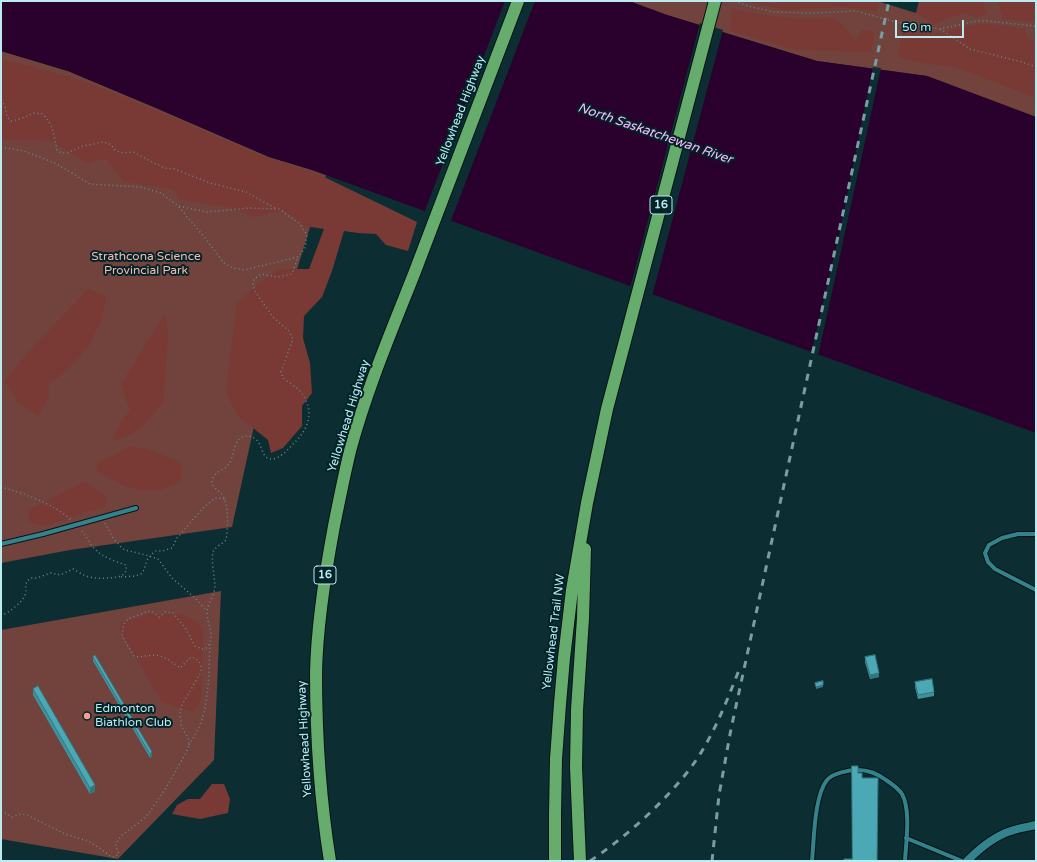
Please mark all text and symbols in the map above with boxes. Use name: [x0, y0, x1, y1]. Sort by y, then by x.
scale bar: [897, 12, 966, 38]
text: 50 m: [902, 20, 931, 34]
street label: Yellowhead Highway: [433, 54, 489, 168]
water label: North Saskatchewan River: [576, 100, 734, 168]
road number: 16: [650, 196, 672, 214]
park label: Strathcona Science Provincial Park: [91, 250, 201, 278]
street label: Yellowhead Highway: [325, 358, 373, 474]
road number: 16: [314, 566, 336, 584]
street label: Yellowhead Trail NW: [540, 573, 568, 691]
street label: Yellowhead Highway: [295, 680, 315, 798]
place label: Edmonton Biathlon Club: [95, 702, 172, 730]
marker: Edmonton Biathlon Club: [82, 711, 92, 721]

